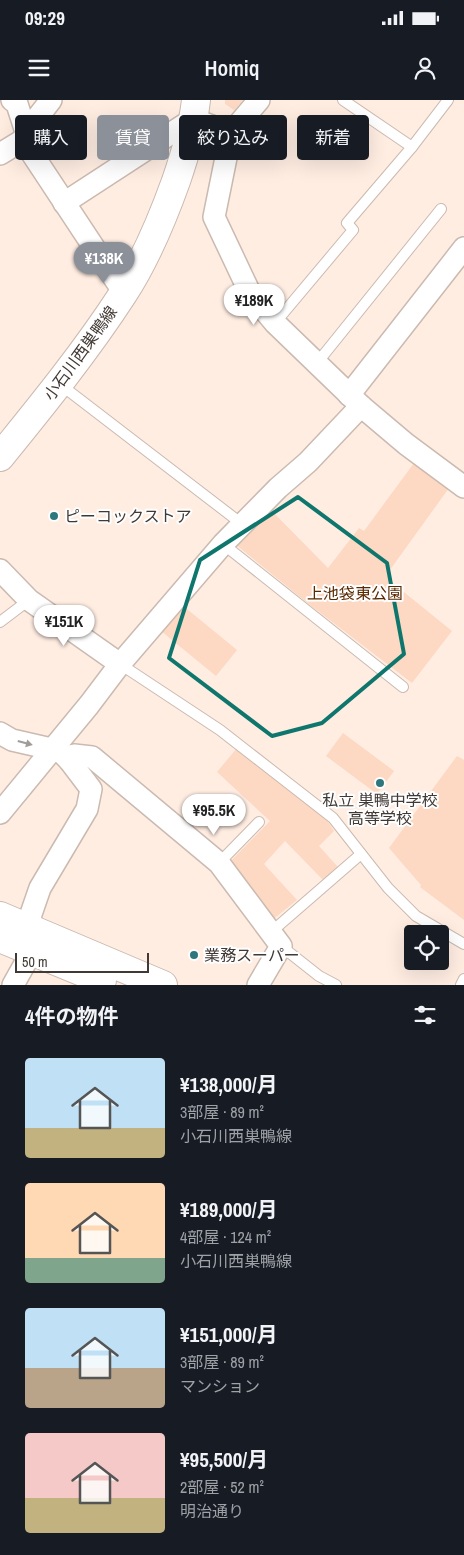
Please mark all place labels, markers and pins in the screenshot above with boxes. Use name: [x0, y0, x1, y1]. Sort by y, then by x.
pin: ¥138K: [69, 242, 139, 284]
pin: ¥189K: [219, 284, 289, 326]
place label: ピーコックストア: [64, 505, 192, 527]
marker: ピーコックストア: [48, 510, 60, 522]
pin: ¥151K: [29, 604, 99, 647]
marker: 私立 巣鴨中学校 高等学校: [374, 777, 386, 789]
place label: 私立 巣鴨中学校 高等学校: [322, 789, 438, 829]
pin: ¥95.5K: [173, 794, 255, 836]
place label: 業務スーパー: [204, 944, 300, 966]
marker: 業務スーパー: [188, 949, 200, 961]

